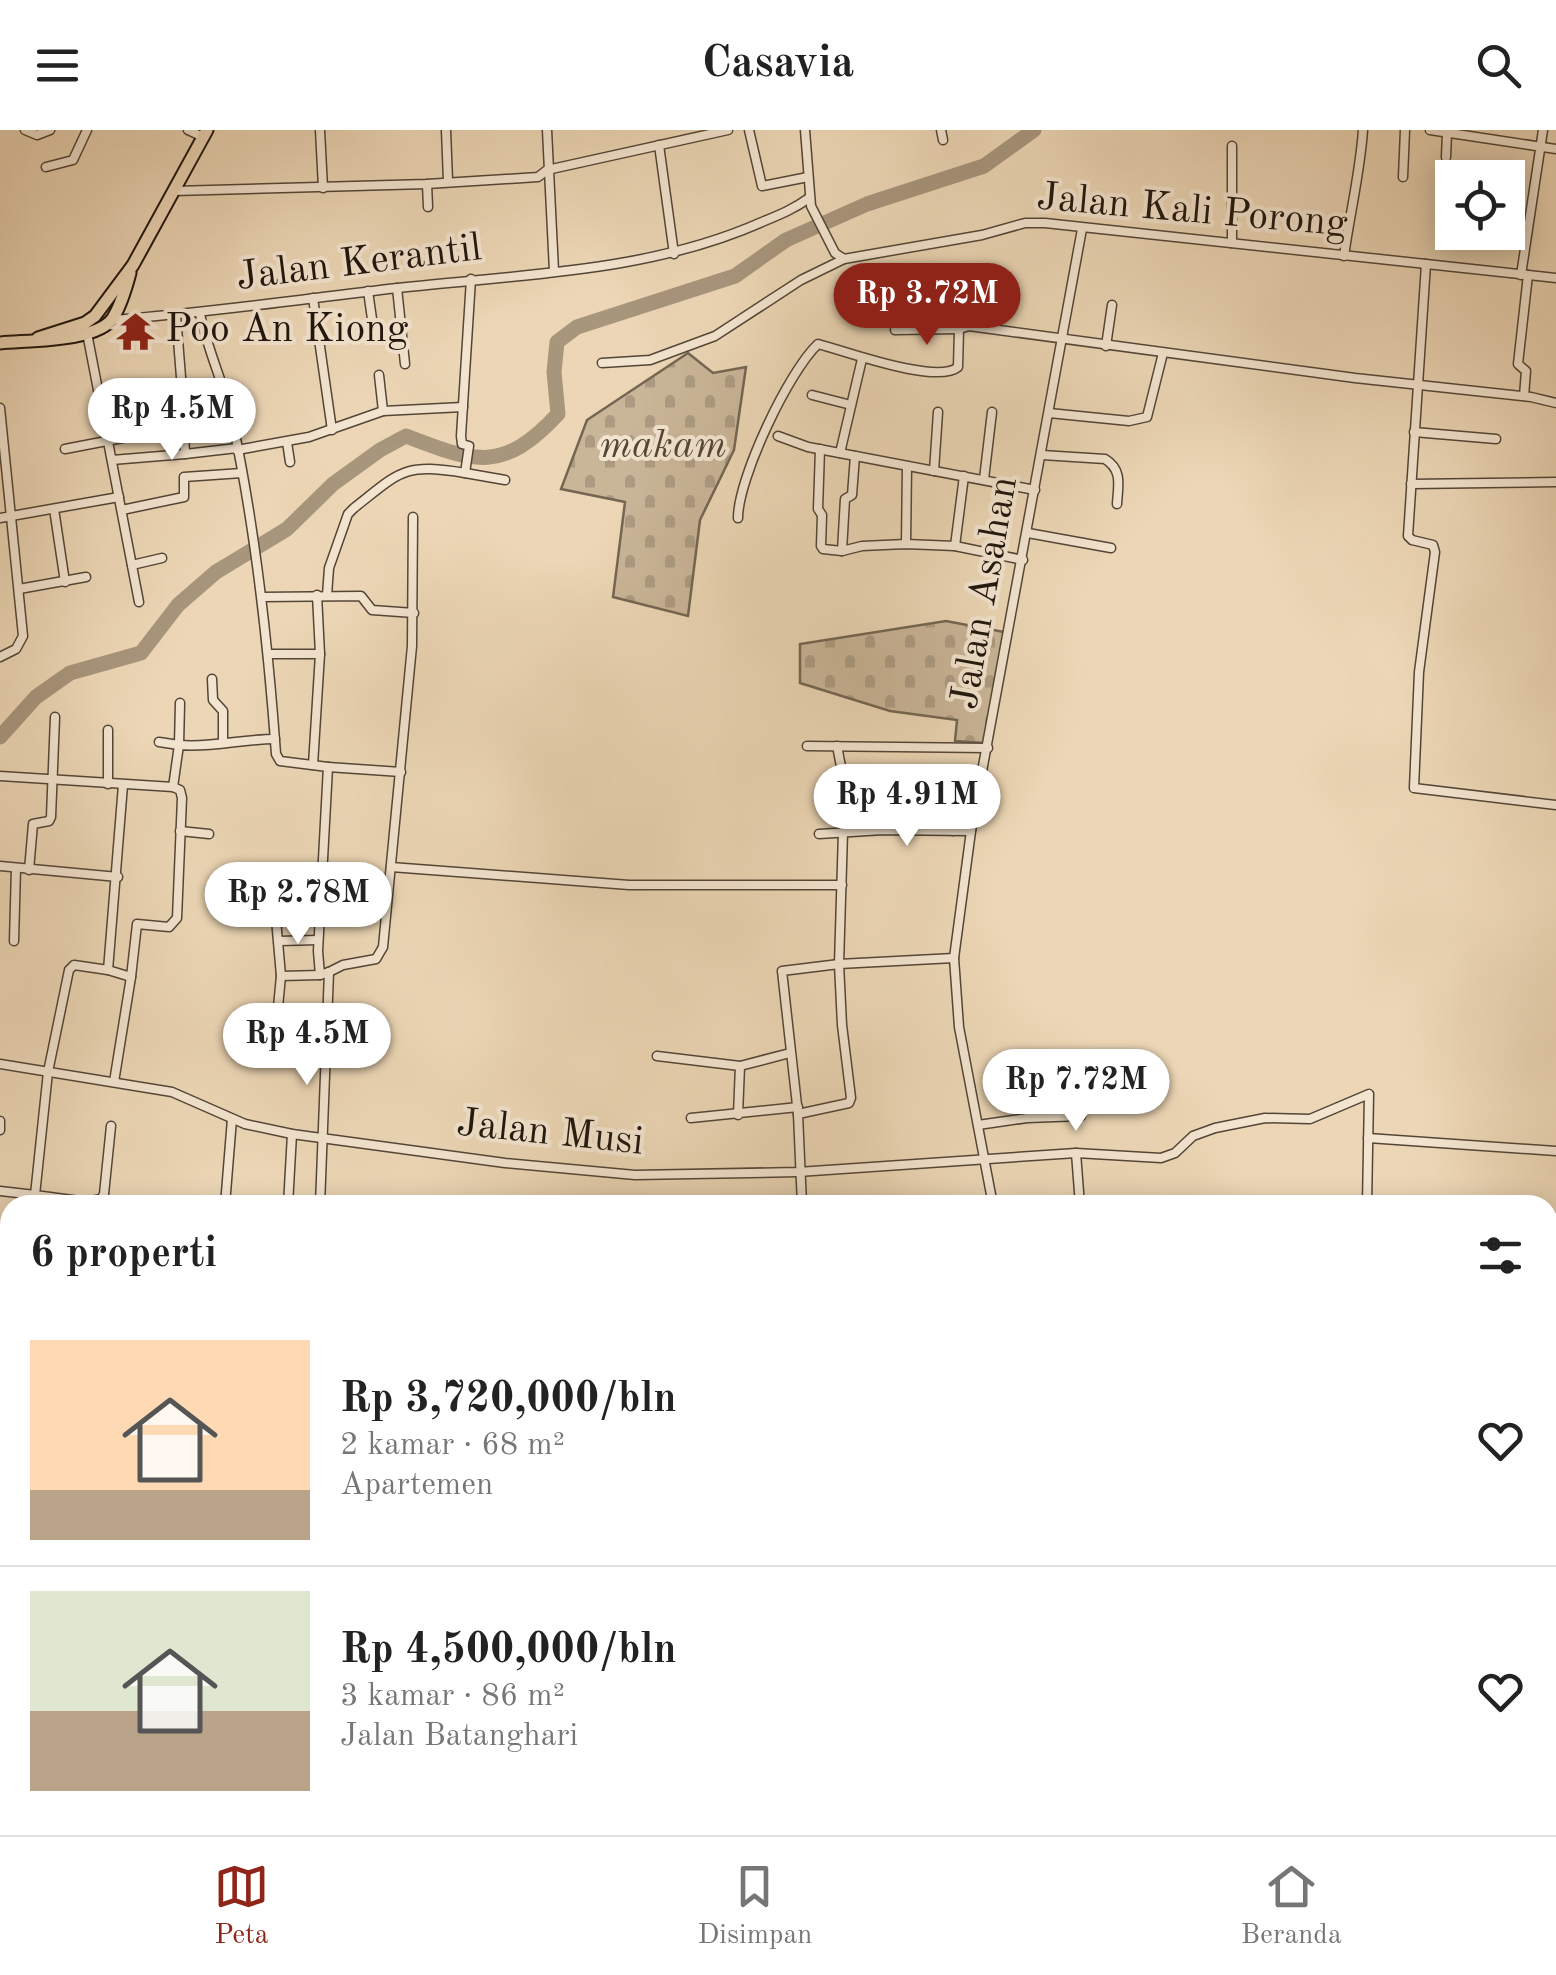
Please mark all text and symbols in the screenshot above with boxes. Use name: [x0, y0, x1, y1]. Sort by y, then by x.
icon: menu: [30, 38, 85, 93]
icon: search: [1471, 38, 1526, 93]
text: Casavia: [702, 42, 854, 87]
map controls: [1435, 160, 1525, 250]
button: locate: [1435, 160, 1525, 250]
street label: Jalan Kali Porong: [1035, 178, 1350, 246]
street label: Jalan Kerantil: [234, 229, 484, 299]
pin: Rp 3.72M: [824, 263, 1030, 348]
text: Rp 3.72M: [856, 279, 998, 311]
temple icon: Poo An Kiong: [114, 310, 156, 352]
place label: Poo An Kiong: [165, 311, 409, 351]
pin: Rp 4.5M: [80, 378, 264, 463]
text: Rp 4.5M: [110, 394, 234, 426]
park label: makam: [600, 427, 726, 467]
street label: Jalan Asahan: [946, 474, 1026, 712]
pin: Rp 4.91M: [804, 764, 1010, 849]
text: Rp 4.91M: [836, 780, 978, 812]
pin: Rp 2.78M: [195, 862, 401, 947]
text: Rp 2.78M: [227, 878, 369, 910]
pin: Rp 4.5M: [215, 1003, 399, 1088]
text: Rp 4.5M: [245, 1019, 369, 1051]
pin: Rp 7.72M: [973, 1049, 1179, 1134]
text: Rp 7.72M: [1005, 1065, 1147, 1097]
street label: Jalan Musi: [455, 1104, 645, 1164]
icon: filters: [1473, 1228, 1528, 1283]
text: 6 properti: [30, 1234, 217, 1276]
text: Rp 3,720,000/bln: [340, 1379, 677, 1421]
icon: home: [110, 1380, 230, 1500]
icon: heart: [1473, 1413, 1528, 1468]
text: 2 kamar · 68 m²: [340, 1430, 565, 1462]
text: Apartemen: [340, 1470, 493, 1502]
text: Rp 4,500,000/bln: [340, 1630, 677, 1672]
icon: home: [110, 1631, 230, 1751]
icon: heart: [1473, 1664, 1528, 1719]
text: 3 kamar · 86 m²: [340, 1681, 565, 1713]
text: Jalan Batanghari: [340, 1721, 578, 1753]
tab: Peta: [214, 1859, 269, 1954]
tab: Disimpan: [698, 1859, 812, 1954]
tab: Beranda: [1241, 1859, 1342, 1954]

